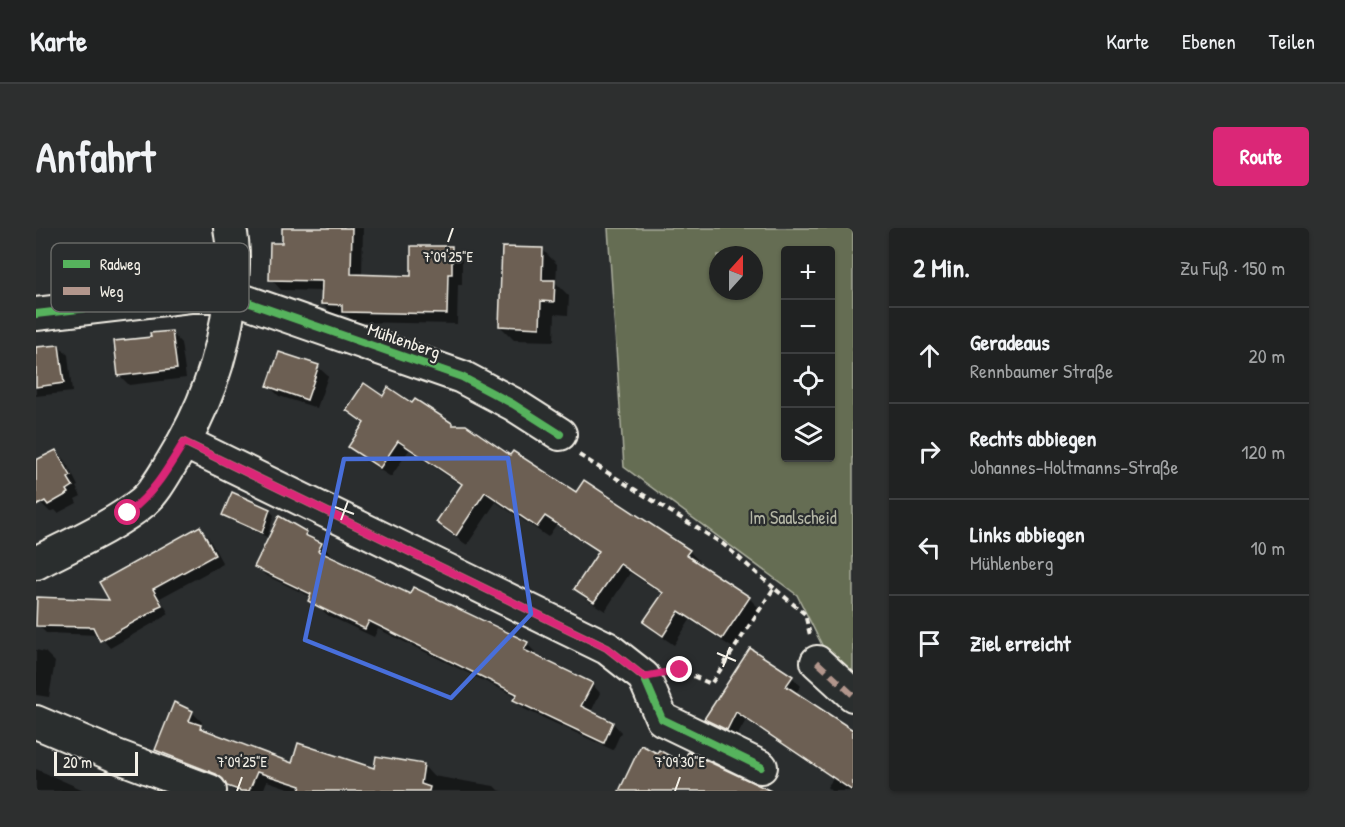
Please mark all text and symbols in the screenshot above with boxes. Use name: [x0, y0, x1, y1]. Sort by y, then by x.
text: Karte: [30, 22, 87, 60]
text: Karte: [1106, 27, 1149, 56]
text: Ebenen: [1182, 27, 1236, 56]
text: Teilen: [1269, 27, 1315, 56]
button: Route: [1213, 127, 1309, 186]
text: Anfahrt: [36, 128, 155, 185]
legend: [51, 243, 249, 312]
text: 7°09'25"E: [423, 246, 473, 267]
north arrow: [709, 246, 763, 300]
map controls: [781, 246, 835, 462]
button: +: [781, 246, 835, 300]
text: 2 Min.: [913, 250, 970, 285]
text: Radweg: [100, 253, 141, 275]
text: Zu Fuß · 150 m: [1180, 254, 1285, 281]
text: Weg: [100, 280, 123, 302]
button: −: [781, 300, 835, 354]
street label: Mühlenberg: [365, 316, 444, 365]
text: Geradeaus: [970, 327, 1050, 357]
icon: ahead: [913, 339, 946, 372]
text: 20 m: [1248, 342, 1285, 369]
button: locate: [781, 354, 835, 408]
text: Rennbaumer Straße: [970, 357, 1113, 384]
button: layers: [781, 408, 835, 462]
text: Rechts abbiegen: [970, 423, 1097, 453]
icon: right: [913, 435, 946, 468]
text: 120 m: [1241, 438, 1285, 465]
text: Johannes-Holtmanns-Straße: [970, 453, 1179, 480]
route start: [114, 499, 140, 525]
park label: Im Saalscheid: [749, 505, 837, 530]
text: Links abbiegen: [970, 519, 1085, 549]
icon: left: [913, 531, 946, 564]
text: 10 m: [1251, 534, 1285, 561]
text: Mühlenberg: [970, 549, 1053, 576]
icon: arrive: [913, 627, 946, 660]
text: Ziel erreicht: [970, 628, 1070, 658]
route end: [666, 656, 692, 682]
scale bar: [54, 749, 138, 776]
text: 20 m: [63, 751, 92, 773]
text: 7°09'25"E: [217, 751, 267, 772]
text: 7°09'30"E: [655, 751, 705, 772]

